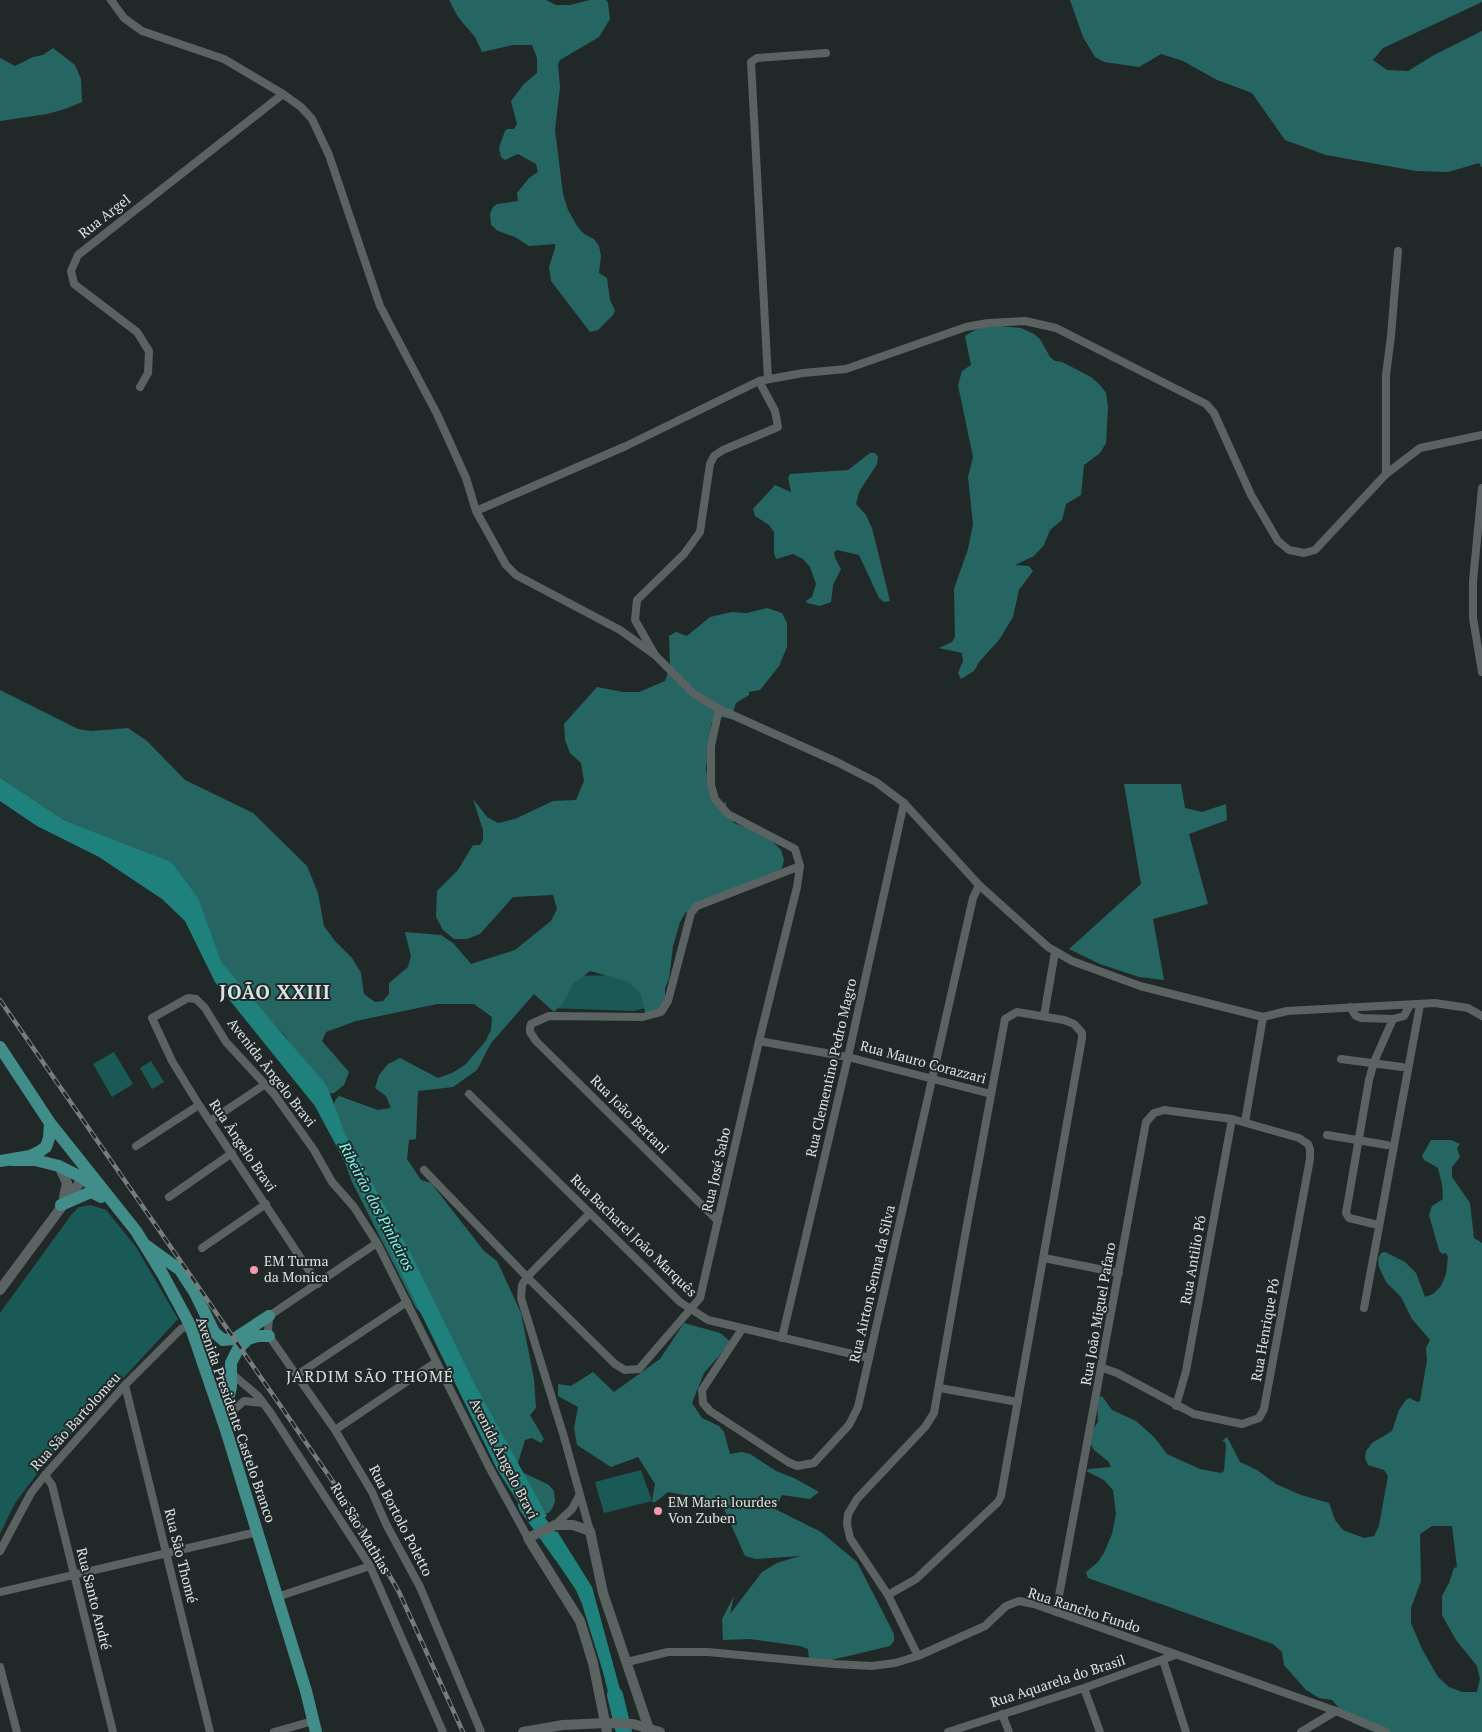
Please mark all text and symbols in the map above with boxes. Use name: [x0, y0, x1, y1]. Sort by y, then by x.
street label: Rua Argel: [76, 192, 134, 242]
street label: Rua Clementino Pedro Magro: [803, 977, 861, 1159]
district label: JOÃO XXIII: [218, 983, 332, 1005]
street label: Avenida Ângelo Bravi: [223, 1015, 319, 1131]
street label: Rua Mauro Corazzari: [858, 1038, 988, 1088]
street label: Rua João Bertani: [586, 1072, 672, 1158]
street label: Rua Ângelo Bravi: [205, 1097, 279, 1195]
street label: Rua José Sabo: [699, 1126, 735, 1214]
water label: Ribeirão dos Pinheiros: [334, 1140, 418, 1274]
street label: Rua Bacharel João Marquês: [566, 1171, 700, 1301]
street label: Rua Airton Senna da Silva: [847, 1204, 899, 1364]
street label: Rua Antilio Pó: [1178, 1214, 1210, 1306]
street label: Rua João Miguel Pafaro: [1078, 1241, 1120, 1387]
place label: EM Turma da Monica: [264, 1254, 328, 1286]
marker: EM Turma da Monica: [248, 1264, 260, 1276]
street label: Rua Henrique Pó: [1249, 1277, 1283, 1383]
street label: Avenida Presidente Castelo Branco: [192, 1315, 278, 1525]
district label: JARDIM SÃO THOMÉ: [284, 1367, 456, 1387]
street label: Rua São Bartolomeu: [28, 1369, 124, 1475]
street label: Avenida Ângelo Bravi: [465, 1396, 541, 1522]
street label: Rua Bortolo Poletto: [365, 1463, 435, 1579]
street label: Rua São Mathias: [326, 1480, 394, 1578]
place label: EM Maria lourdes Von Zuben: [668, 1495, 777, 1528]
marker: EM Maria lourdes Von Zuben: [652, 1505, 664, 1517]
street label: Rua São Thomé: [160, 1507, 200, 1605]
street label: Rua Santo André: [72, 1546, 114, 1652]
street label: Rua Rancho Fundo: [1026, 1585, 1142, 1637]
street label: Rua Aquarela do Brasil: [988, 1652, 1128, 1712]

